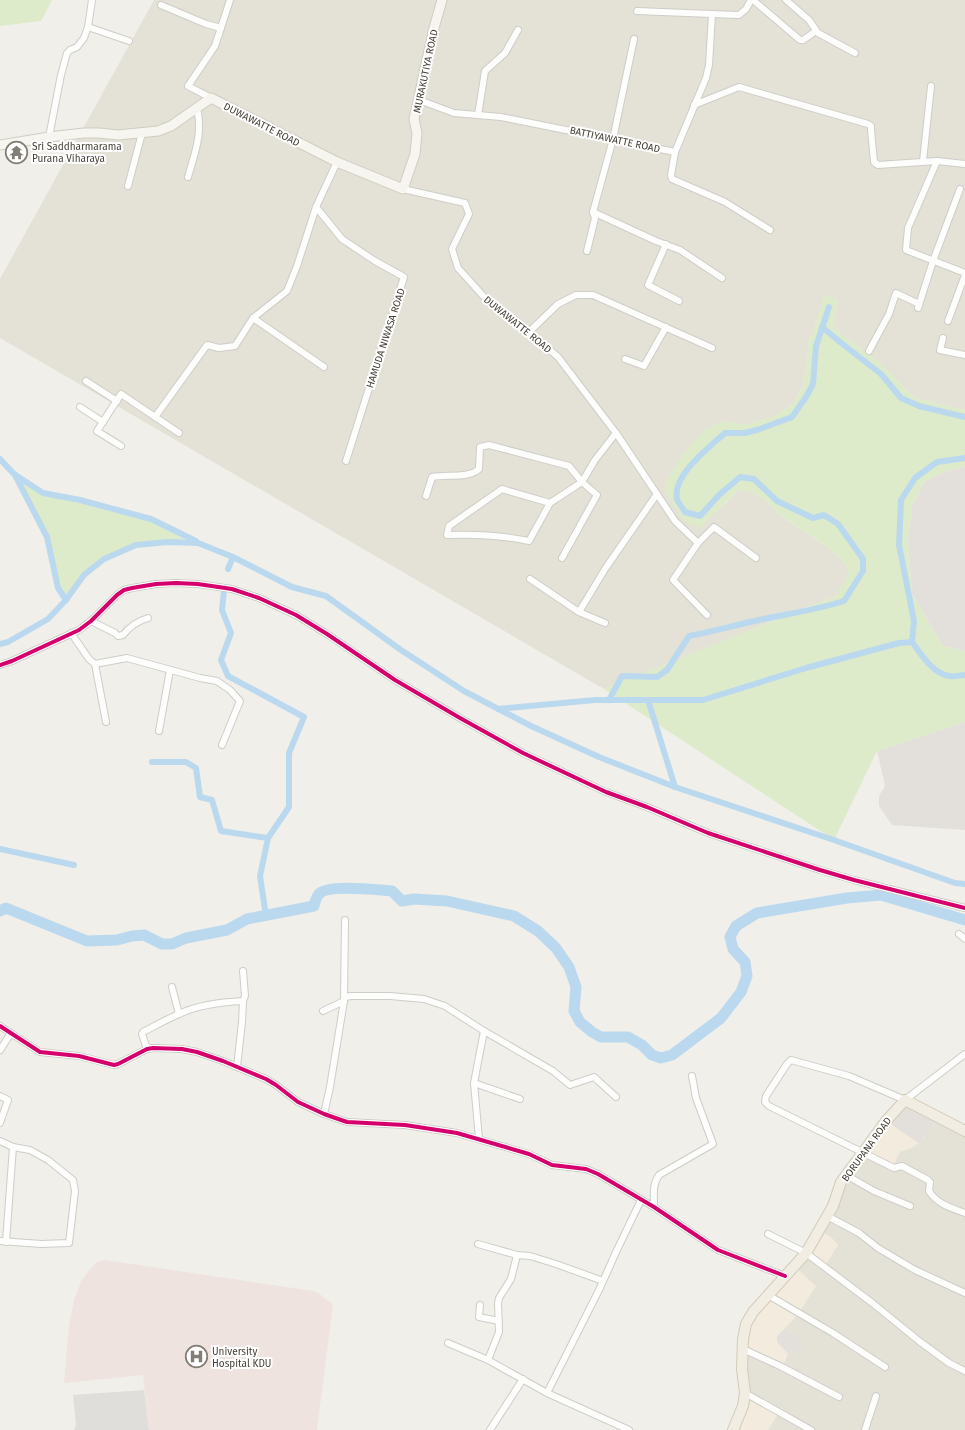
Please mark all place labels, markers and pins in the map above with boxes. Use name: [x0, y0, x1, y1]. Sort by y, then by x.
temple icon: Sri Saddharmarama Purana Viharaya: [3, 139, 29, 165]
place label: Sri Saddharmarama Purana Viharaya: [32, 141, 122, 165]
hospital icon: University Hospital KDU: [183, 1344, 209, 1370]
place label: University Hospital KDU: [212, 1346, 271, 1370]

